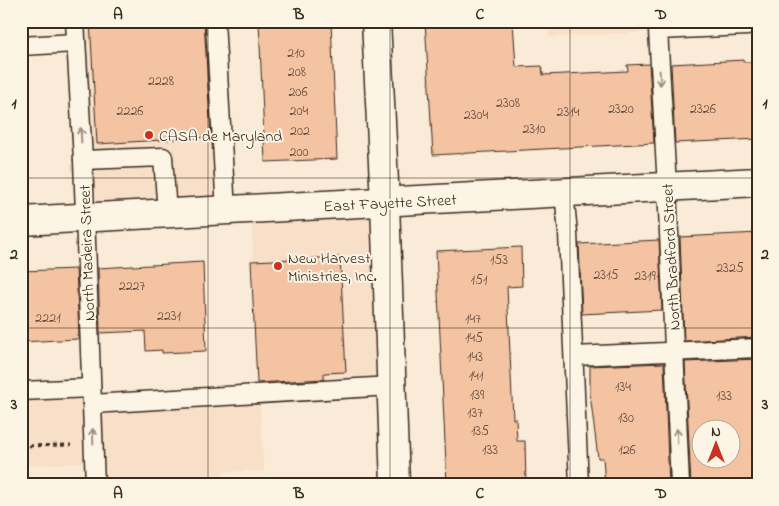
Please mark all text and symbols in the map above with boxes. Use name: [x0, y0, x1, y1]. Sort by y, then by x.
text: A: [113, 3, 123, 27]
text: B: [293, 3, 305, 27]
text: C: [476, 3, 485, 27]
text: D: [654, 3, 667, 27]
house number: 210: [287, 43, 305, 64]
house number: 208: [288, 62, 306, 83]
one-way arrow: [656, 70, 665, 86]
house number: 2228: [148, 71, 174, 92]
house number: 206: [288, 82, 308, 103]
text: 1: [11, 92, 17, 116]
text: 1: [762, 92, 768, 116]
house number: 2308: [496, 93, 520, 114]
house number: 2320: [608, 99, 634, 120]
house number: 2326: [690, 99, 716, 120]
house number: 2226: [116, 101, 144, 122]
house number: 204: [290, 101, 309, 122]
house number: 2314: [557, 102, 580, 123]
house number: 2304: [464, 105, 489, 126]
house number: 2310: [522, 119, 546, 140]
house number: 202: [290, 121, 310, 142]
place label: CASA de Maryland: [159, 125, 282, 149]
one-way arrow: [77, 127, 86, 143]
marker: CASA de Maryland: [143, 129, 155, 141]
house number: 200: [289, 142, 309, 163]
street label: North Bradford Street: [656, 182, 688, 331]
street label: North Madeira Street: [74, 184, 102, 321]
street label: East Fayette Street: [323, 188, 458, 219]
text: 2: [9, 243, 18, 267]
text: 2: [760, 243, 769, 267]
place label: New Harvest Ministries, Inc.: [288, 247, 377, 289]
house number: 153: [490, 250, 508, 271]
house number: 2325: [716, 258, 744, 279]
marker: New Harvest Ministries, Inc.: [272, 260, 284, 272]
house number: 2315: [593, 265, 619, 286]
house number: 2319: [634, 266, 656, 287]
house number: 151: [471, 270, 488, 291]
house number: 2227: [119, 276, 146, 297]
house number: 2231: [157, 306, 182, 327]
house number: 2221: [35, 308, 61, 329]
house number: 147: [465, 309, 481, 330]
house number: 145: [465, 328, 483, 349]
house number: 143: [467, 347, 483, 368]
house number: 141: [469, 366, 484, 387]
house number: 134: [615, 377, 631, 398]
house number: 139: [470, 385, 485, 406]
house number: 133: [716, 386, 732, 407]
text: 3: [10, 393, 18, 417]
text: 3: [761, 393, 769, 417]
house number: 137: [467, 403, 483, 424]
house number: 130: [618, 408, 634, 429]
north arrow: [692, 418, 742, 468]
house number: 135: [471, 421, 489, 442]
text: N: [711, 422, 721, 443]
one-way arrow: [88, 428, 98, 444]
one-way arrow: [673, 428, 682, 444]
house number: 133: [482, 440, 498, 461]
house number: 126: [618, 440, 636, 461]
text: A: [113, 482, 123, 506]
text: B: [293, 482, 305, 506]
text: C: [476, 482, 485, 506]
text: D: [654, 482, 667, 506]

